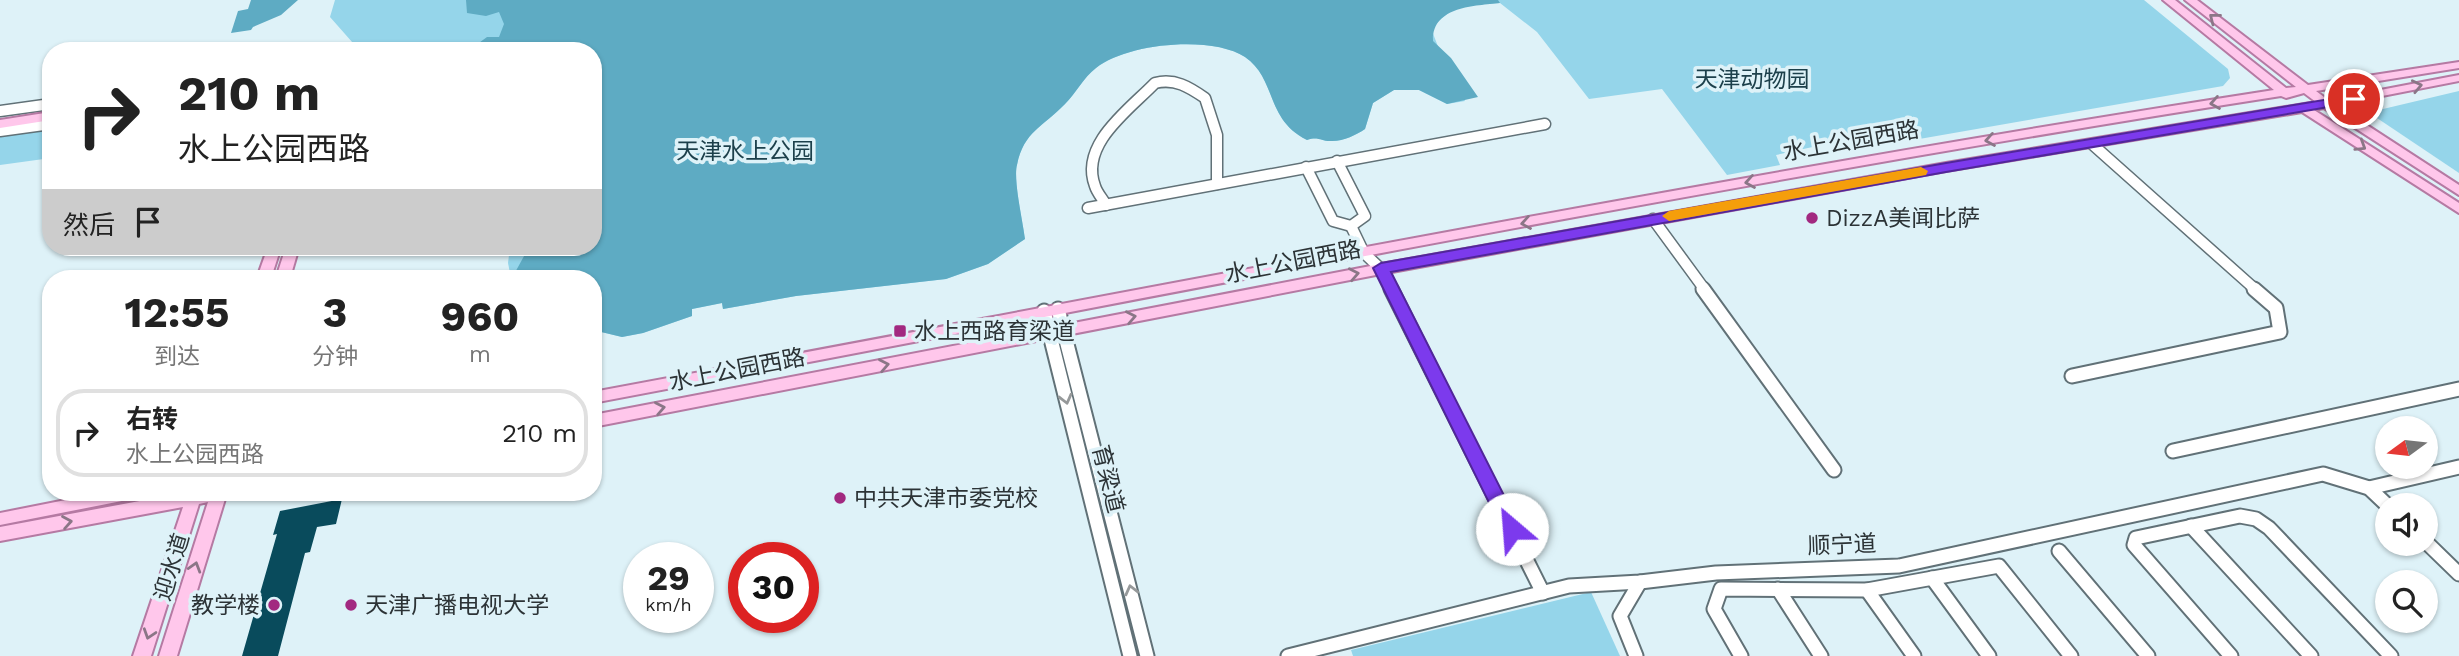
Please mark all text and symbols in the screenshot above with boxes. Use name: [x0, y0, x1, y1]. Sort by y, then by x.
one-way arrow: [2209, 14, 2222, 27]
text: 210 m: [178, 64, 320, 122]
park label: 天津动物园: [1695, 66, 1810, 93]
pin: [2324, 69, 2384, 129]
icon: right: [63, 70, 154, 161]
one-way arrow: [2411, 79, 2423, 94]
icon: arrive: [2335, 80, 2373, 118]
one-way arrow: [2209, 95, 2221, 110]
street label: 水上公园西路: [1781, 116, 1921, 166]
text: 水上公园西路: [178, 130, 370, 168]
one-way arrow: [1984, 132, 1996, 147]
park label: 天津水上公园: [676, 138, 814, 165]
one-way arrow: [2354, 138, 2367, 151]
one-way arrow: [1744, 174, 1756, 189]
icon: arrive: [129, 203, 167, 241]
place label: DizzA美闻比萨: [1826, 205, 1980, 232]
text: 然后: [63, 210, 115, 240]
marker: DizzA美闻比萨: [1804, 210, 1820, 226]
one-way arrow: [1520, 215, 1532, 230]
street label: 水上公园西路: [1223, 236, 1363, 288]
one-way arrow: [1348, 267, 1360, 282]
text: 12:55: [125, 288, 229, 337]
text: 3: [323, 288, 347, 337]
text: 960: [441, 292, 519, 341]
one-way arrow: [1125, 310, 1137, 325]
place label: 水上西路育梁道: [914, 318, 1075, 345]
marker: 水上西路育梁道: [892, 323, 908, 339]
text: m: [469, 341, 491, 368]
text: 到达: [154, 343, 200, 370]
text: 分钟: [312, 343, 358, 370]
street label: 水上公园西路: [667, 344, 807, 396]
one-way arrow: [878, 358, 890, 373]
one-way arrow: [1058, 393, 1072, 405]
one-way arrow: [654, 401, 666, 416]
text: 右转: [126, 404, 178, 434]
icon: right: [67, 414, 105, 452]
north arrow: [2375, 416, 2438, 480]
map controls: [2375, 416, 2438, 633]
text: 210 m: [502, 418, 577, 448]
text: 水上公园西路: [126, 441, 264, 468]
street label: 育梁道: [1087, 442, 1129, 516]
place label: 中共天津市委党校: [854, 485, 1038, 512]
marker: 中共天津市委党校: [832, 490, 848, 506]
position arrow: [1475, 492, 1549, 566]
button: sound: [2375, 493, 2438, 556]
one-way arrow: [61, 515, 73, 530]
street label: 迎水道: [149, 530, 195, 604]
street label: 顺宁道: [1807, 530, 1877, 560]
speed limit sign: 30: [728, 542, 819, 633]
text: 29: [647, 557, 690, 599]
one-way arrow: [187, 562, 202, 574]
button: search: [2375, 570, 2438, 633]
one-way arrow: [1125, 584, 1139, 596]
place label: 教学楼: [191, 592, 260, 619]
place label: 天津广播电视大学: [365, 592, 549, 619]
text: km/h: [645, 594, 692, 615]
marker: 教学楼: [266, 597, 282, 613]
marker: 天津广播电视大学: [343, 597, 359, 613]
one-way arrow: [143, 628, 158, 640]

